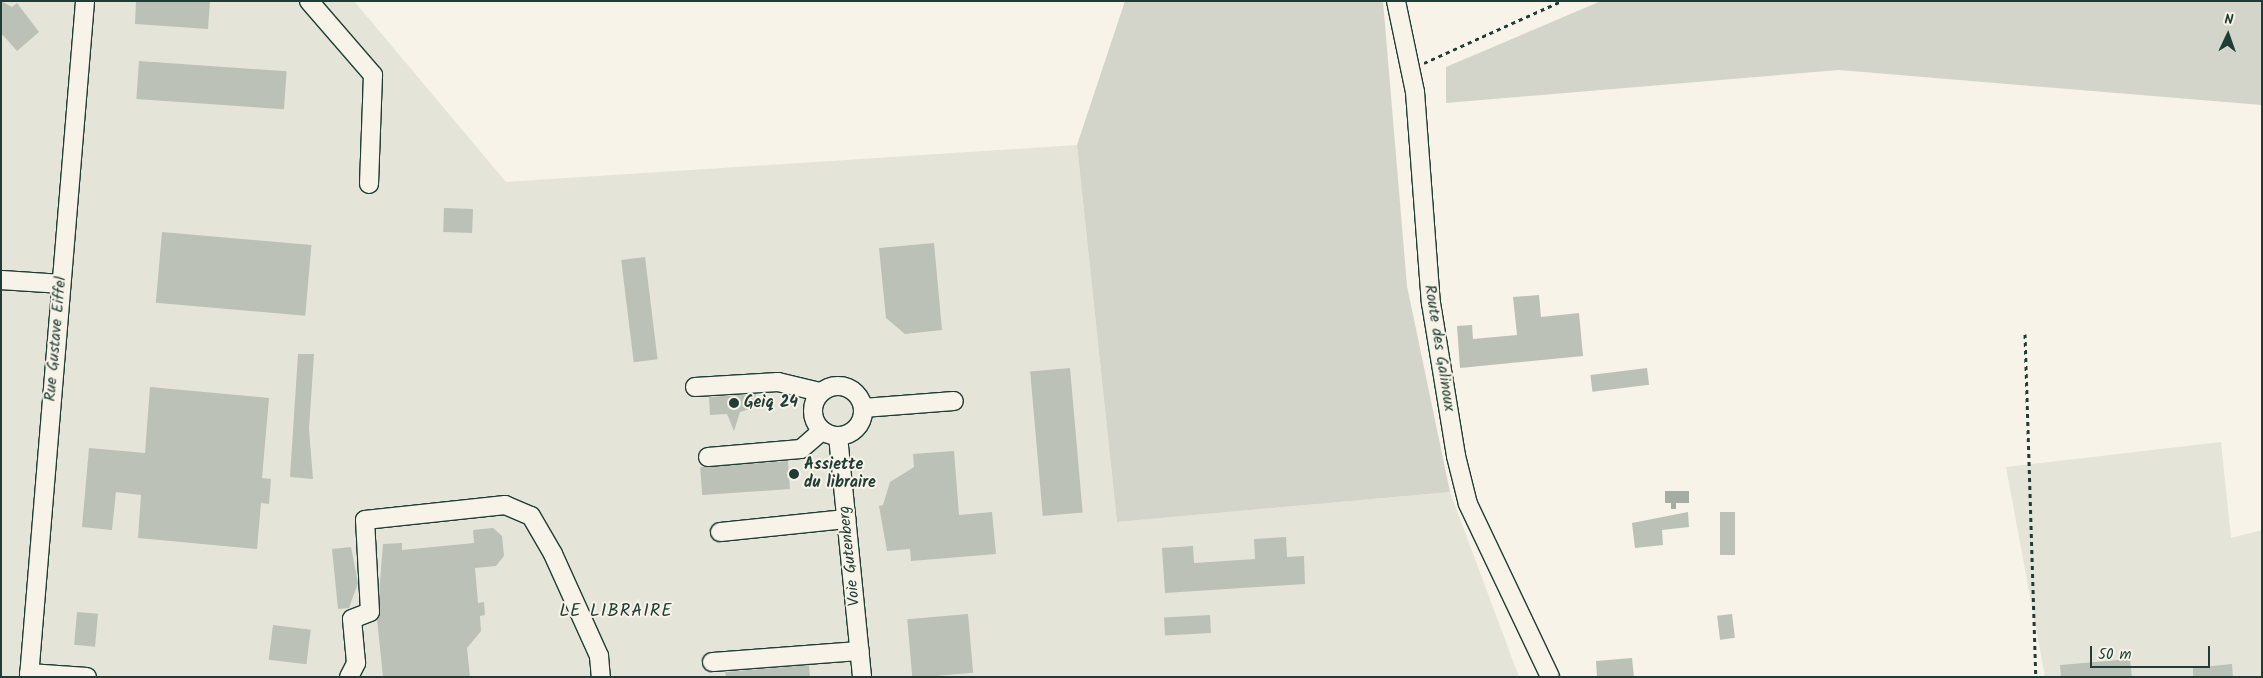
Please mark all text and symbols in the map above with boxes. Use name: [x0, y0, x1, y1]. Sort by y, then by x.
text: N: [2224, 9, 2234, 31]
north arrow: [2203, 10, 2253, 60]
street label: Rue Gustave Eiffel: [41, 276, 71, 402]
street label: Route des Galinoux: [1420, 283, 1458, 413]
place label: Geiq 24: [744, 393, 798, 413]
marker: Geiq 24: [728, 397, 740, 409]
place label: Assiette du libraire: [804, 455, 876, 493]
marker: Assiette du libraire: [788, 468, 800, 480]
street label: Voie Gutenberg: [835, 505, 865, 607]
district label: LE LIBRAIRE: [558, 601, 674, 623]
scale bar: [2093, 636, 2213, 668]
text: 50 m: [2098, 643, 2132, 667]

